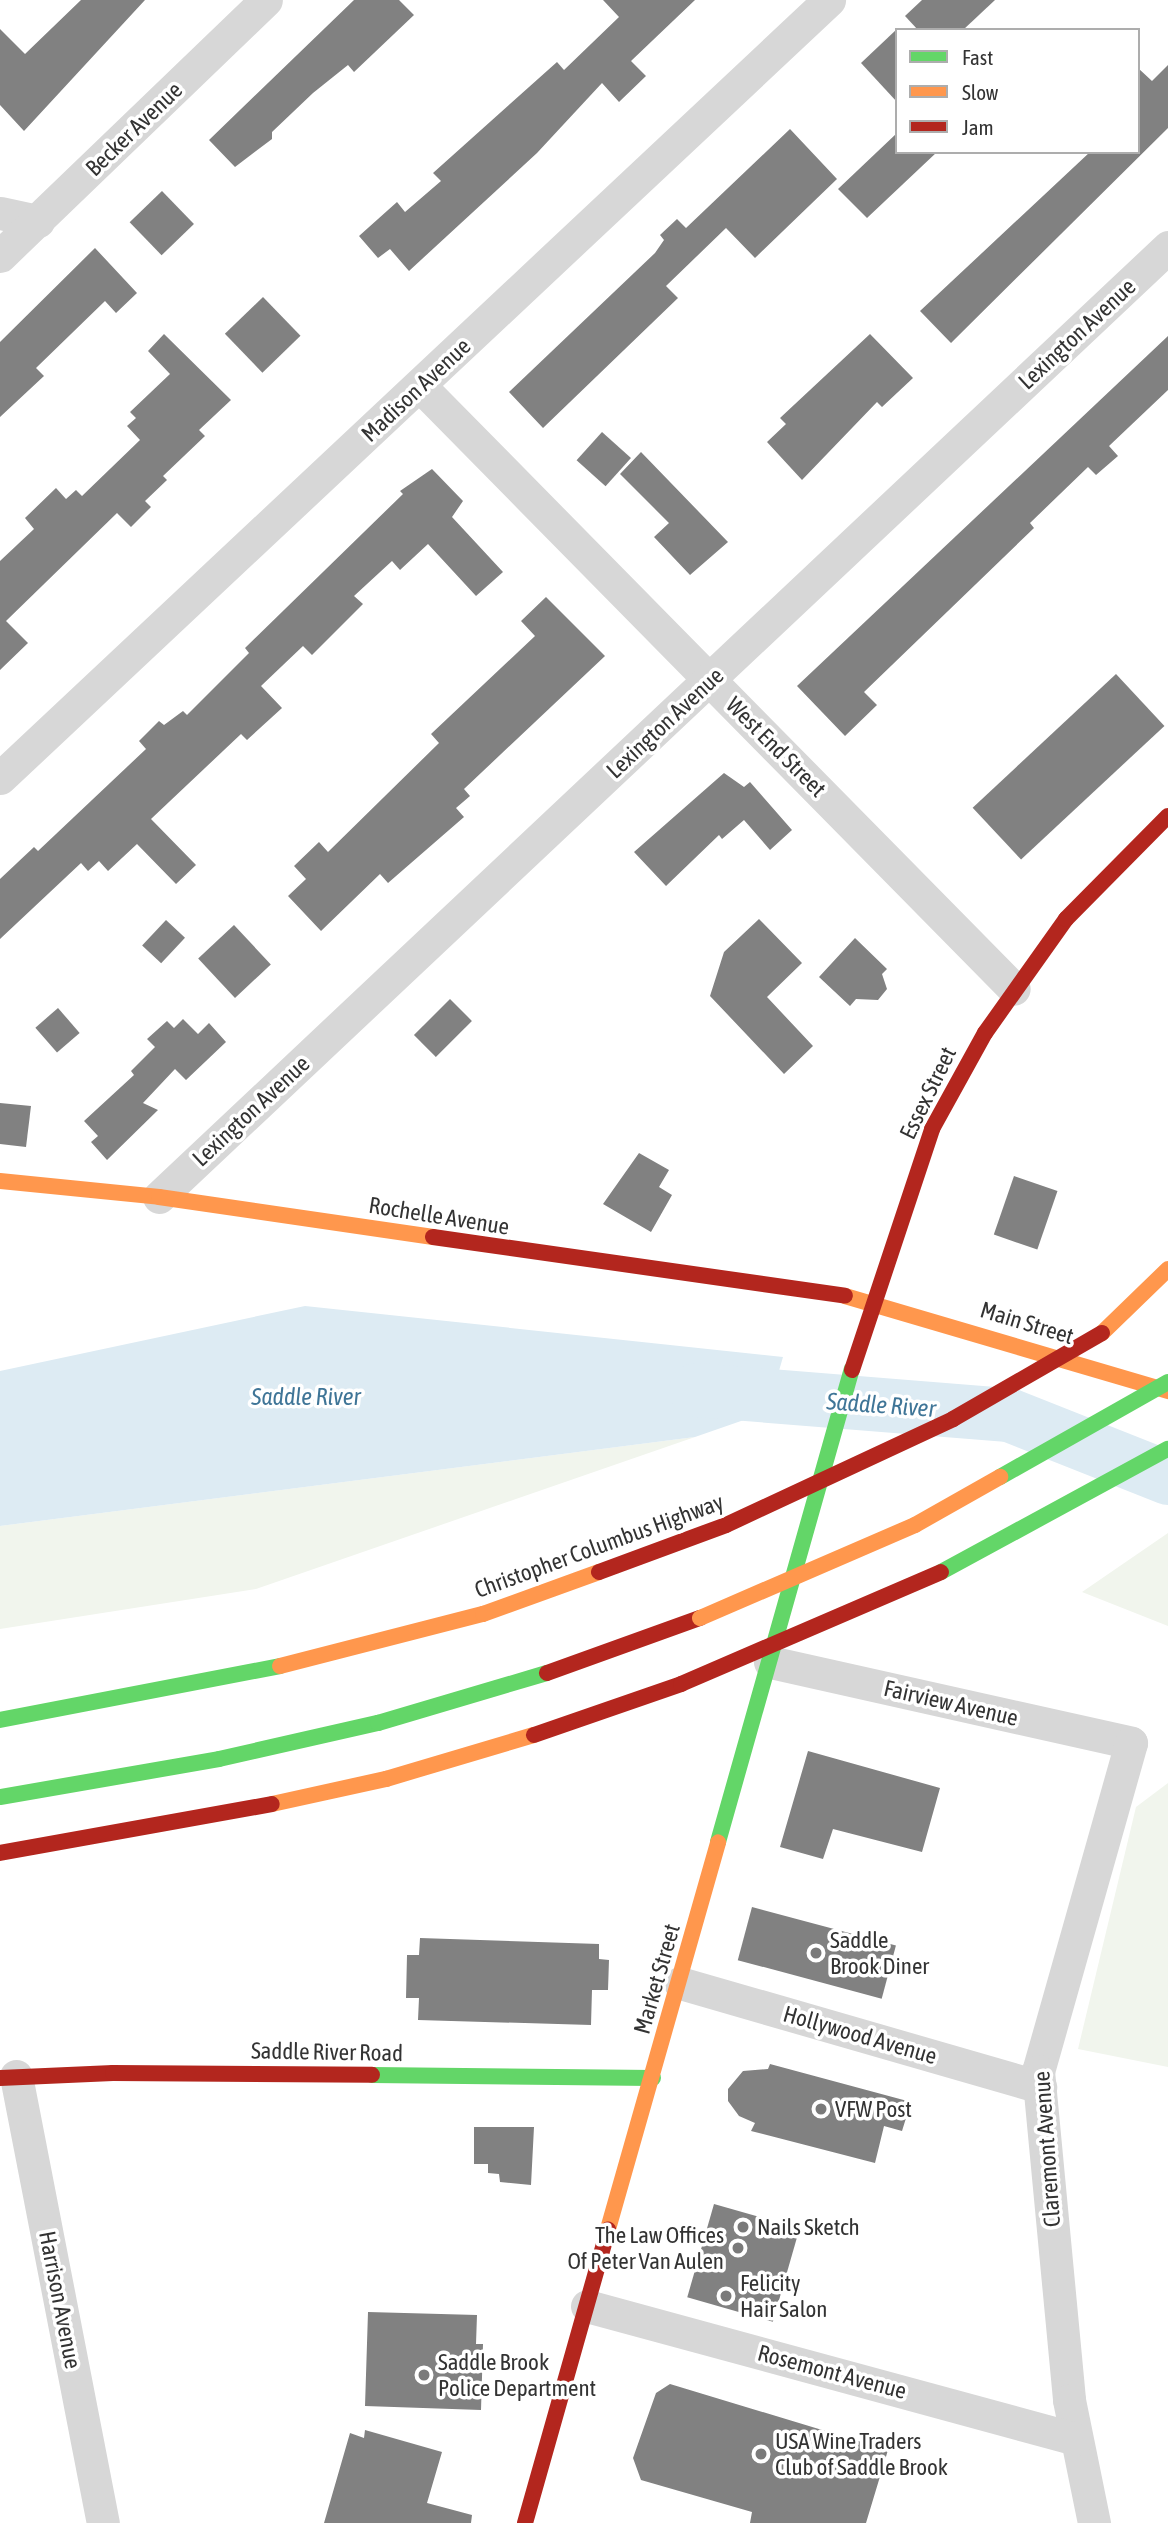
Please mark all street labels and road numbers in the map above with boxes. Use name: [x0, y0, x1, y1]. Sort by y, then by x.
street label: Becker Avenue: [80, 76, 188, 182]
street label: Lexington Avenue: [1013, 273, 1141, 395]
street label: Madison Avenue: [356, 332, 476, 448]
street label: Lexington Avenue: [601, 662, 729, 784]
street label: West End Street: [720, 691, 832, 803]
street label: Essex Street: [894, 1042, 962, 1144]
street label: Lexington Avenue: [187, 1050, 315, 1172]
street label: Rochelle Avenue: [367, 1191, 511, 1241]
street label: Main Street: [977, 1296, 1077, 1350]
street label: Christopher Columbus Highway: [471, 1488, 727, 1604]
street label: Fairview Avenue: [881, 1674, 1021, 1732]
street label: Market Street: [628, 1921, 686, 2037]
street label: Hollywood Avenue: [780, 2000, 940, 2070]
street label: Saddle River Road: [251, 2037, 403, 2067]
street label: Claremont Avenue: [1028, 2070, 1066, 2228]
street label: Harrison Avenue: [33, 2229, 87, 2371]
street label: Rosemont Avenue: [755, 2339, 909, 2405]

